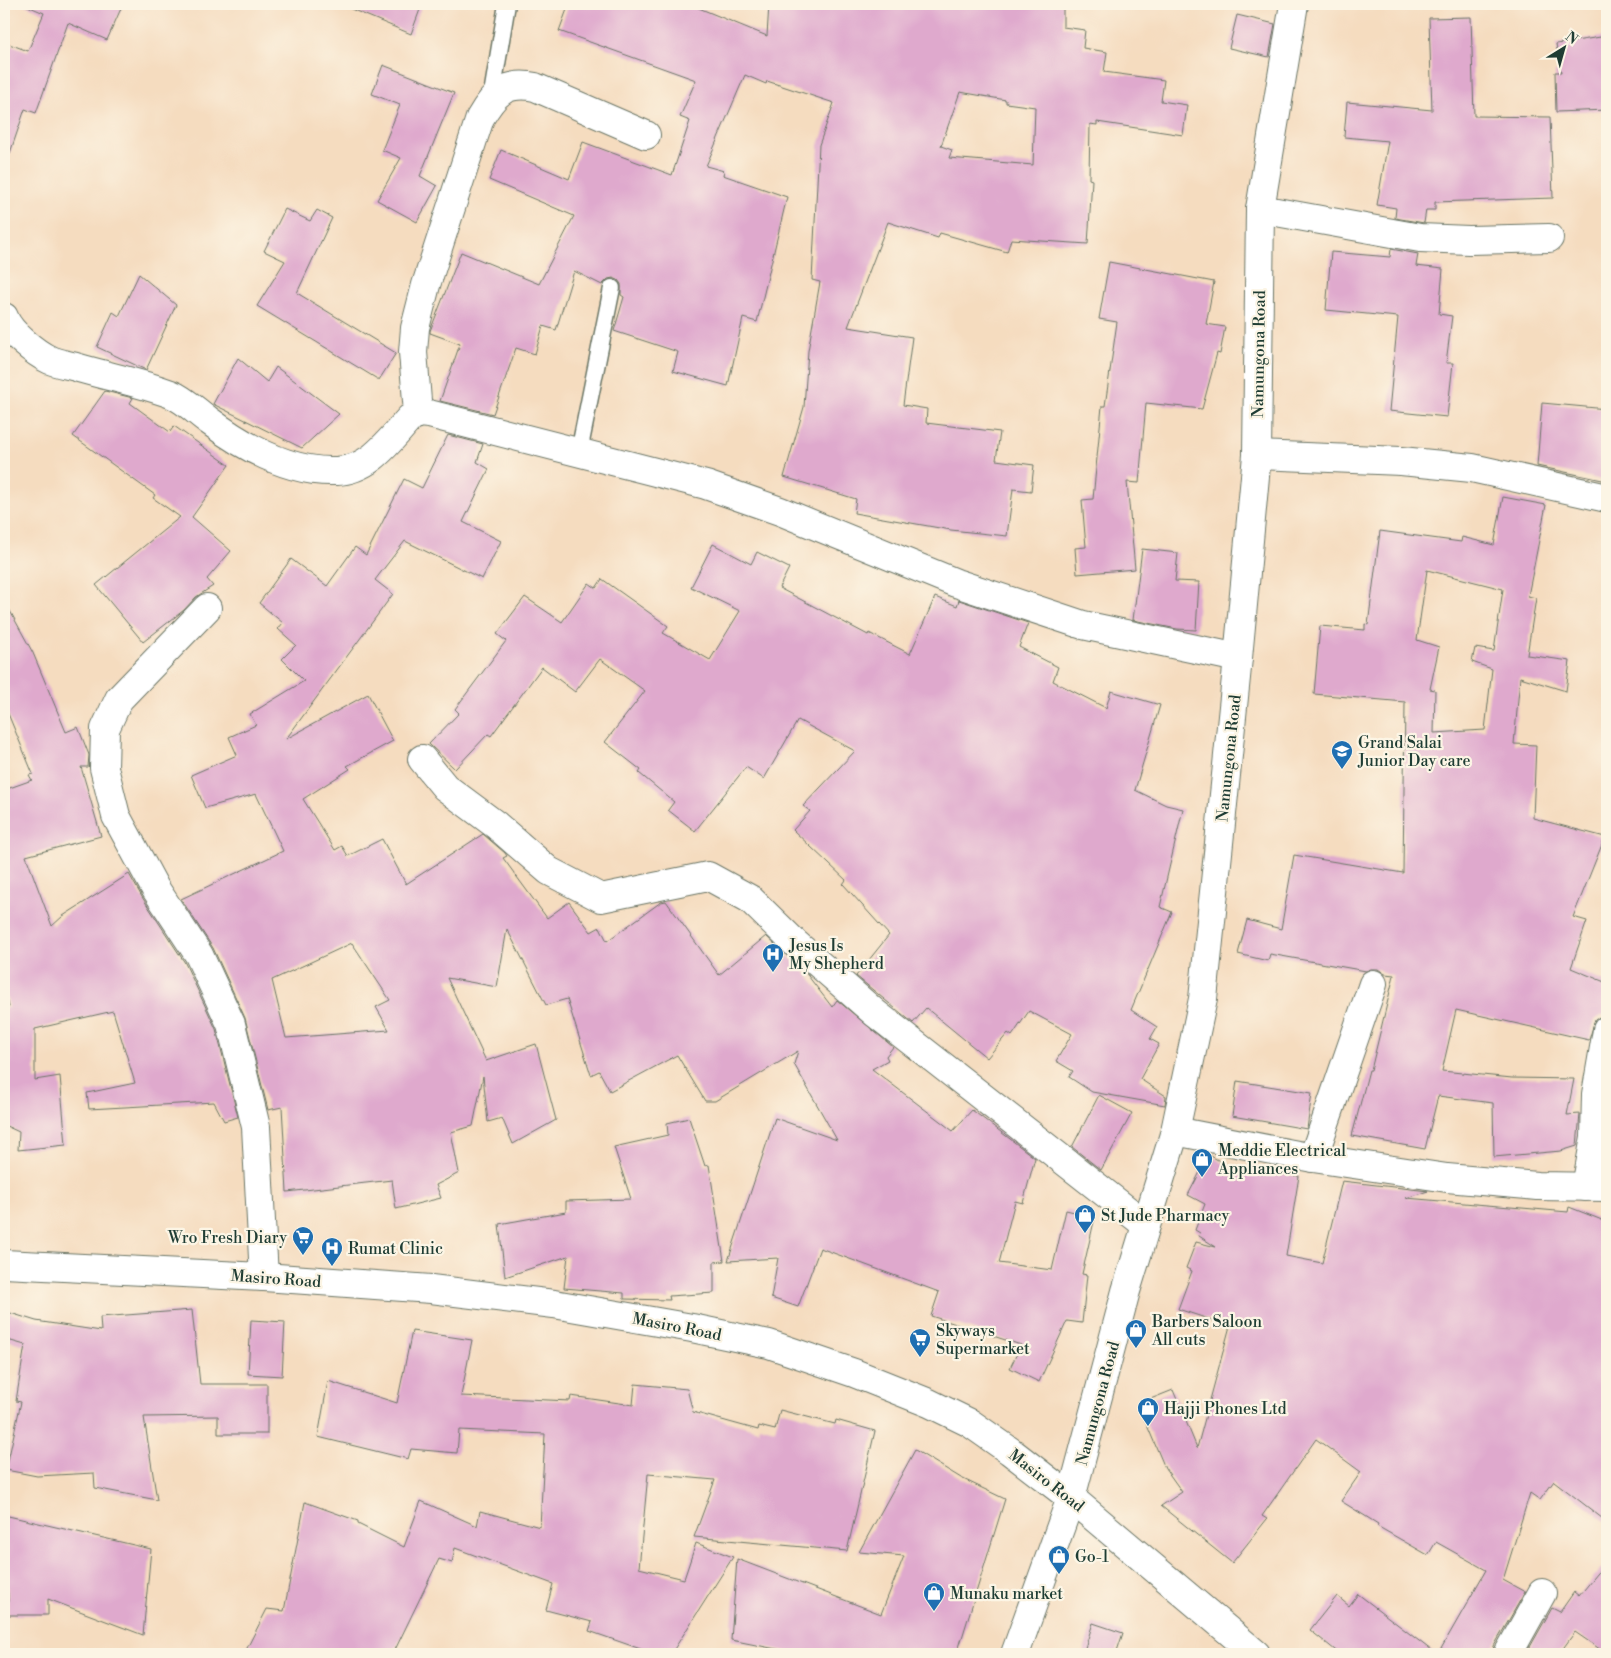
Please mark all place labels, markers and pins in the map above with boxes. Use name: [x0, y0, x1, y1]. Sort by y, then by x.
place label: Grand Salai Junior Day care: [1357, 733, 1471, 771]
school or university icon: Grand Salai Junior Day care: [1330, 739, 1354, 770]
place label: Jesus Is My Shepherd: [788, 936, 884, 974]
hospital icon: Jesus Is My Shepherd: [761, 942, 785, 973]
place label: Meddie Electrical Appliances: [1217, 1141, 1346, 1179]
shop icon: Meddie Electrical Appliances: [1190, 1147, 1214, 1178]
shop icon: St Jude Pharmacy: [1073, 1203, 1097, 1234]
place label: St Jude Pharmacy: [1101, 1206, 1230, 1226]
supermarket icon: Wro Fresh Diary: [291, 1225, 315, 1256]
place label: Wro Fresh Diary: [167, 1228, 287, 1248]
hospital icon: Rumat Clinic: [320, 1236, 344, 1267]
place label: Rumat Clinic: [348, 1239, 443, 1259]
place label: Barbers Saloon All cuts: [1151, 1312, 1263, 1350]
shop icon: Barbers Saloon All cuts: [1124, 1318, 1148, 1349]
place label: Skyways Supermarket: [936, 1321, 1030, 1359]
supermarket icon: Skyways Supermarket: [908, 1327, 932, 1358]
shop icon: Hajji Phones Ltd: [1136, 1396, 1160, 1427]
place label: Hajji Phones Ltd: [1164, 1399, 1287, 1419]
shop icon: Go-1: [1047, 1544, 1071, 1575]
place label: Go-1: [1075, 1547, 1109, 1567]
shop icon: Munaku market: [922, 1581, 946, 1612]
place label: Munaku market: [950, 1584, 1063, 1604]

